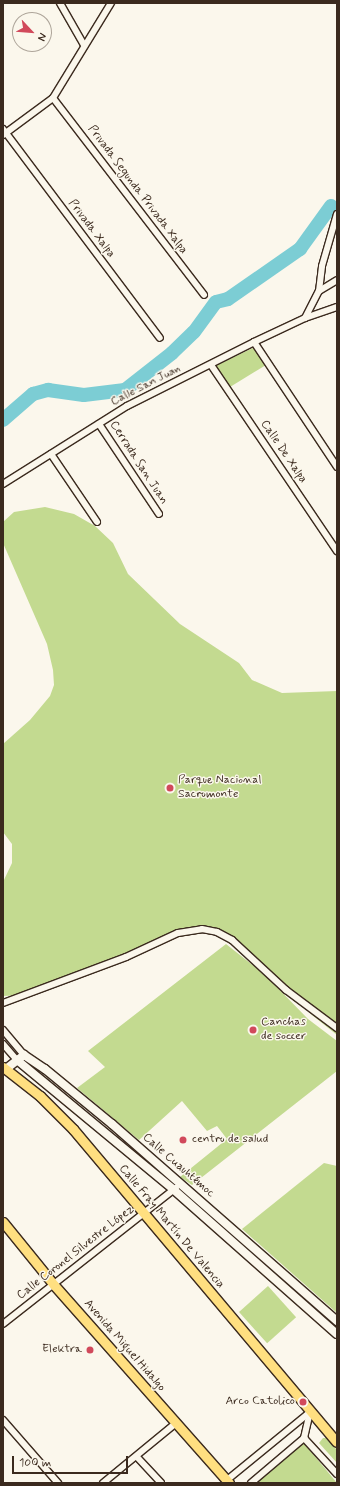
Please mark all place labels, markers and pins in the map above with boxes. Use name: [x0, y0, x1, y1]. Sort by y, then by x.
place label: Parque Nacional Sacromonte: [178, 774, 261, 802]
marker: Parque Nacional Sacromonte: [165, 783, 175, 793]
place label: Canchas de soccer: [261, 1016, 306, 1044]
marker: Canchas de soccer: [248, 1025, 258, 1035]
place label: centro de salud: [192, 1133, 267, 1147]
marker: centro de salud: [177, 1134, 189, 1146]
place label: Elektra: [42, 1343, 82, 1357]
marker: Elektra: [85, 1345, 95, 1355]
place label: Arco Catolico: [229, 1395, 295, 1409]
marker: Arco Catolico: [298, 1397, 308, 1407]

